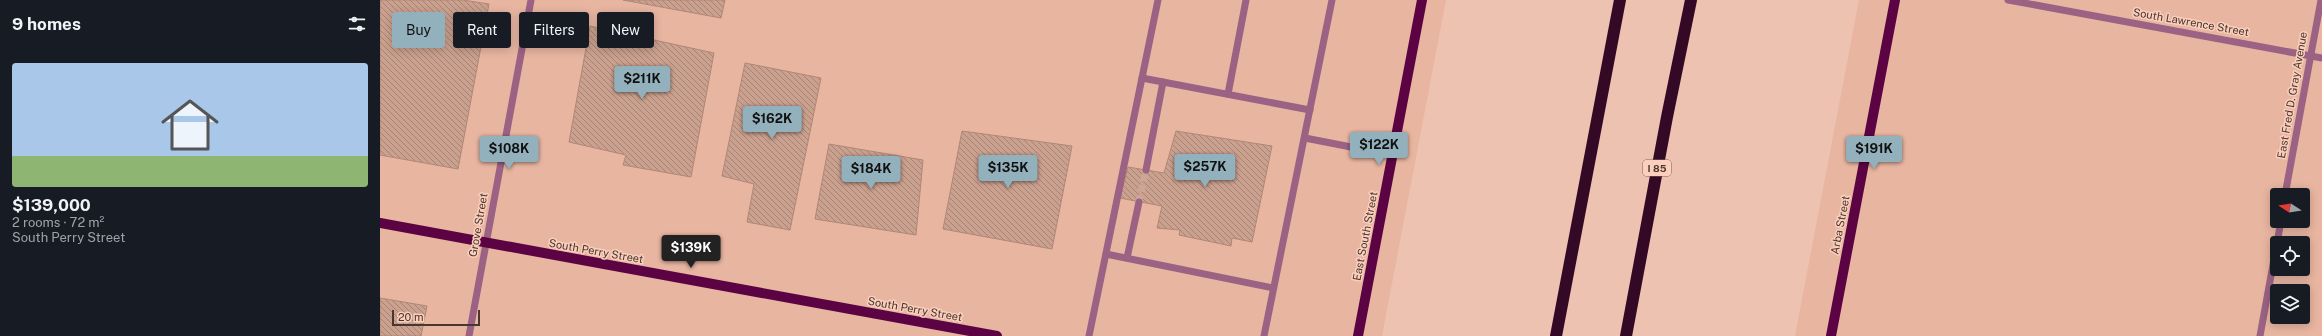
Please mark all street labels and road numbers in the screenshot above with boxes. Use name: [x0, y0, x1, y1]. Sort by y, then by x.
street label: South Lawrence Street: [2132, 6, 2250, 38]
street label: East Fred D. Gray Avenue: [2275, 31, 2309, 159]
road number: I 85: [1643, 160, 1671, 176]
street label: East South Street: [1350, 190, 1380, 282]
street label: Grove Street: [466, 192, 490, 258]
street label: Arba Street: [1828, 195, 1852, 255]
street label: South Perry Street: [548, 237, 644, 265]
street label: South Perry Street: [867, 295, 963, 323]

